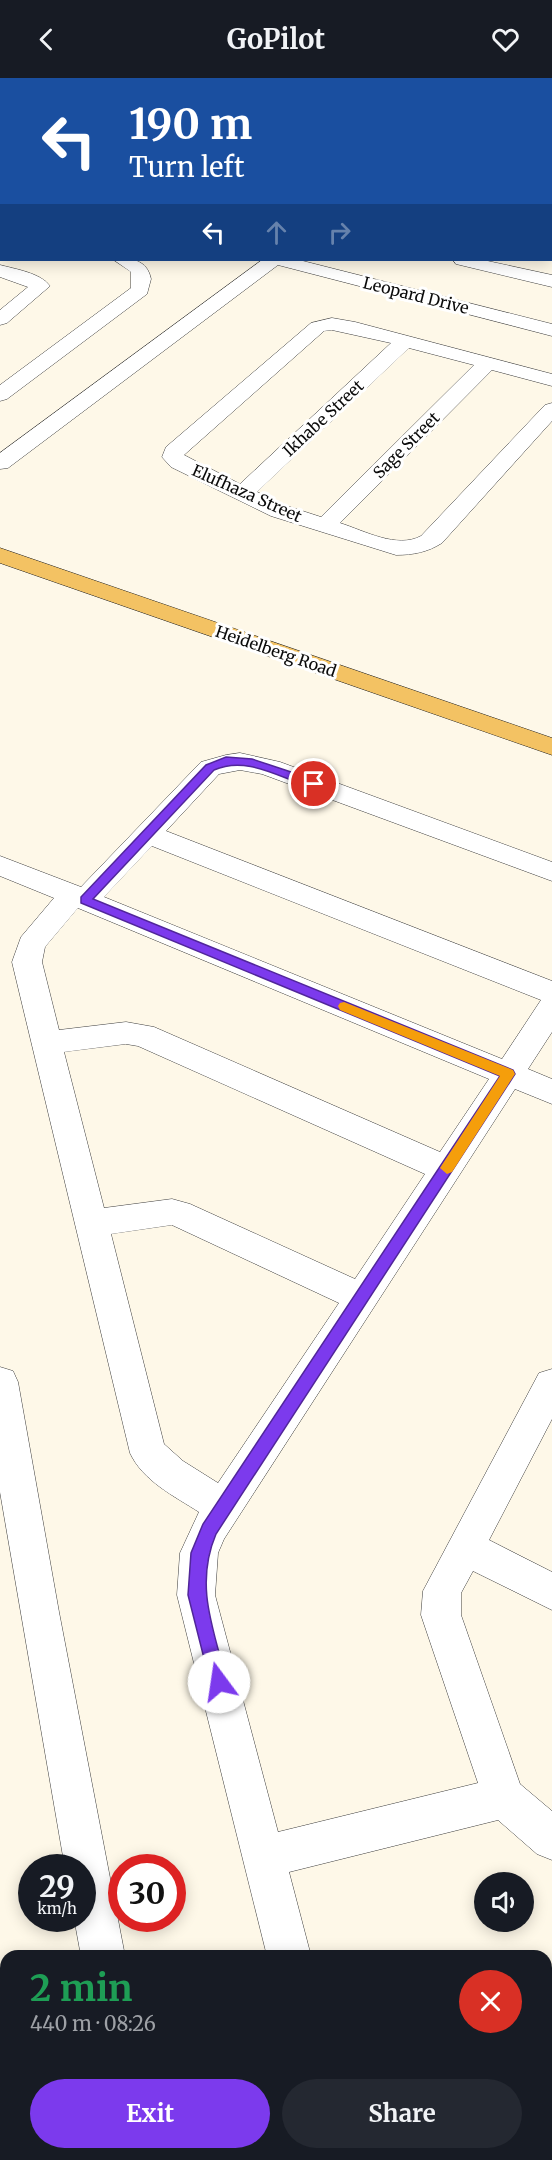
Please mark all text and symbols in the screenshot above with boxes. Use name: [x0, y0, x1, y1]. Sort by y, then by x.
text: GoPilot: [227, 22, 325, 56]
icon: back: [30, 23, 63, 56]
icon: heart: [489, 23, 522, 56]
text: 190 m: [129, 98, 252, 150]
icon: left: [30, 102, 108, 180]
text: Turn left: [129, 150, 244, 184]
icon: left: [197, 216, 230, 249]
icon: ahead: [260, 216, 293, 249]
icon: right: [323, 216, 356, 249]
street label: Leopard Drive: [361, 272, 471, 318]
street label: Ikhabe Street: [279, 375, 368, 460]
street label: Sage Street: [369, 407, 444, 482]
street label: Elufhaza Street: [189, 460, 306, 526]
street label: Heidelberg Road: [213, 621, 339, 681]
pin: [288, 758, 339, 809]
icon: arrive: [297, 767, 330, 800]
position arrow: [187, 1650, 251, 1714]
speed limit sign: 30: [108, 1854, 186, 1932]
text: 29: [39, 1867, 75, 1905]
map controls: [474, 1872, 534, 1932]
button: sound: [474, 1872, 534, 1932]
text: km/h: [37, 1899, 77, 1918]
text: 2 min: [30, 1966, 133, 2011]
button: close: [459, 1970, 522, 2033]
text: 440 m · 08:26: [30, 2011, 156, 2036]
button: Exit: [30, 2079, 270, 2148]
button: Share: [282, 2079, 522, 2148]

